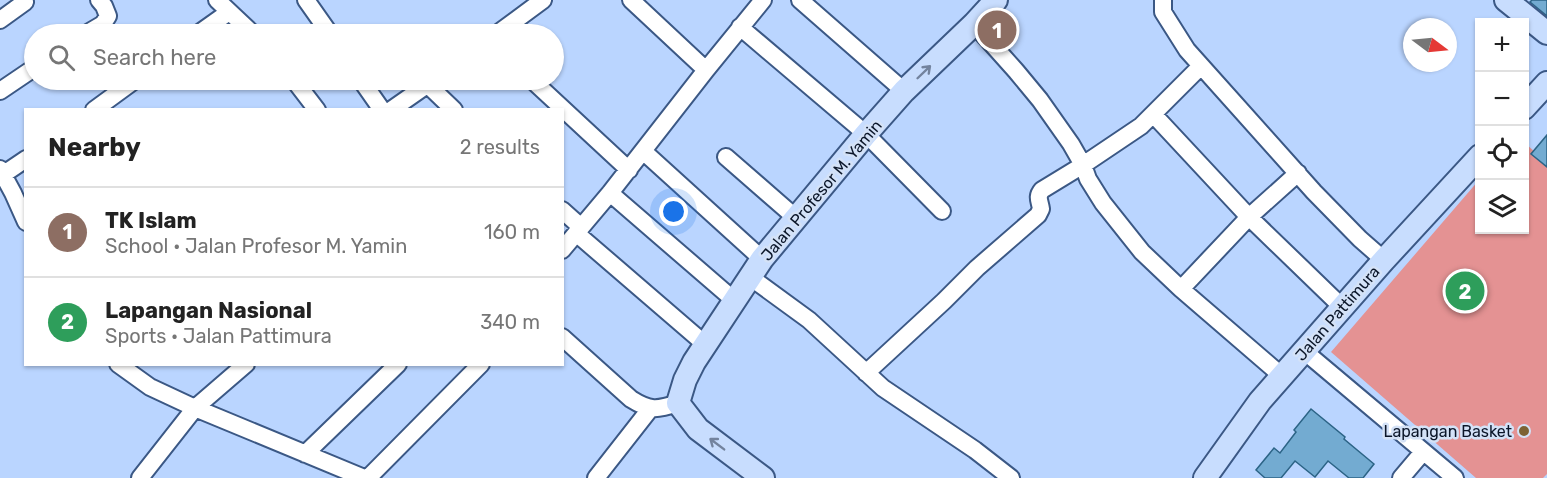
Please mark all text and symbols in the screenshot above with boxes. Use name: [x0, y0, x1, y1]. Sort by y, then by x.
pin: 1: [978, 8, 1016, 52]
north arrow: [1403, 18, 1457, 72]
map controls: [1475, 18, 1529, 234]
button: +: [1475, 18, 1529, 72]
search box: [24, 24, 564, 90]
icon: search: [45, 41, 78, 74]
text: Search here: [93, 44, 216, 71]
one-way arrow: [916, 65, 931, 79]
button: −: [1475, 72, 1529, 126]
street label: Jalan Profesor M. Yamin: [757, 116, 886, 265]
button: locate: [1475, 126, 1529, 180]
text: Nearby: [48, 132, 141, 163]
text: 2 results: [460, 135, 540, 159]
button: layers: [1475, 180, 1529, 234]
your location: [659, 197, 688, 226]
text: TK Islam: [105, 207, 197, 234]
text: 1: [63, 220, 72, 244]
text: 160 m: [484, 220, 540, 244]
text: School · Jalan Profesor M. Yamin: [105, 234, 407, 258]
street label: Jalan Pattimura: [1291, 262, 1384, 365]
pin: 2: [1446, 268, 1484, 314]
text: Lapangan Nasional: [105, 297, 312, 324]
text: 2: [61, 310, 74, 334]
text: 340 m: [480, 310, 540, 334]
text: Sports · Jalan Pattimura: [105, 324, 332, 348]
place label: Lapangan Basket: [1383, 422, 1512, 441]
marker: Lapangan Basket: [1517, 424, 1531, 438]
one-way arrow: [710, 437, 726, 450]

